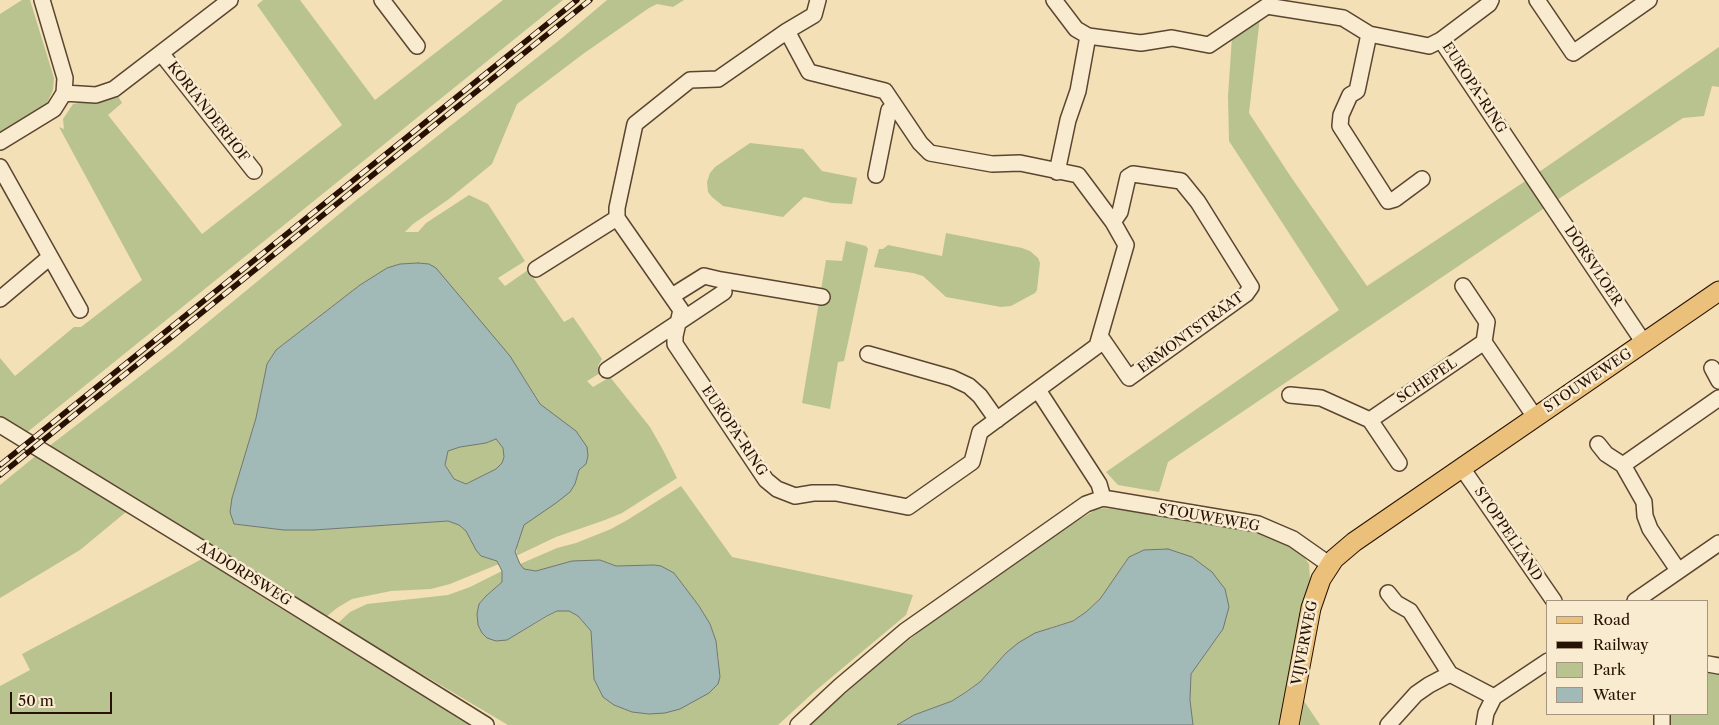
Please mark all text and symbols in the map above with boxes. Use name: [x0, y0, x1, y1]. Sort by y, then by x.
street label: EUROPA-RING: [1438, 39, 1510, 137]
street label: KORIANDERHOF: [164, 59, 252, 165]
street label: DORSVLOER: [1560, 223, 1626, 309]
street label: ERMONTSTRAAT: [1135, 289, 1247, 377]
street label: STOUWEWEG: [1541, 345, 1635, 417]
street label: SCHEPEL: [1394, 355, 1460, 407]
street label: EUROPA-RING: [698, 383, 770, 479]
street label: STOPPELLAND: [1470, 484, 1546, 584]
street label: STOUWEWEG: [1157, 501, 1261, 535]
street label: AADORPSWEG: [194, 538, 294, 610]
street label: VIJVERWEG: [1289, 599, 1321, 687]
legend: [1546, 600, 1709, 715]
text: Road: [1593, 610, 1630, 629]
text: Railway: [1593, 635, 1649, 654]
text: Park: [1593, 660, 1626, 679]
scale bar: [12, 682, 115, 714]
text: Water: [1593, 685, 1636, 704]
text: 50 m: [18, 691, 54, 710]

